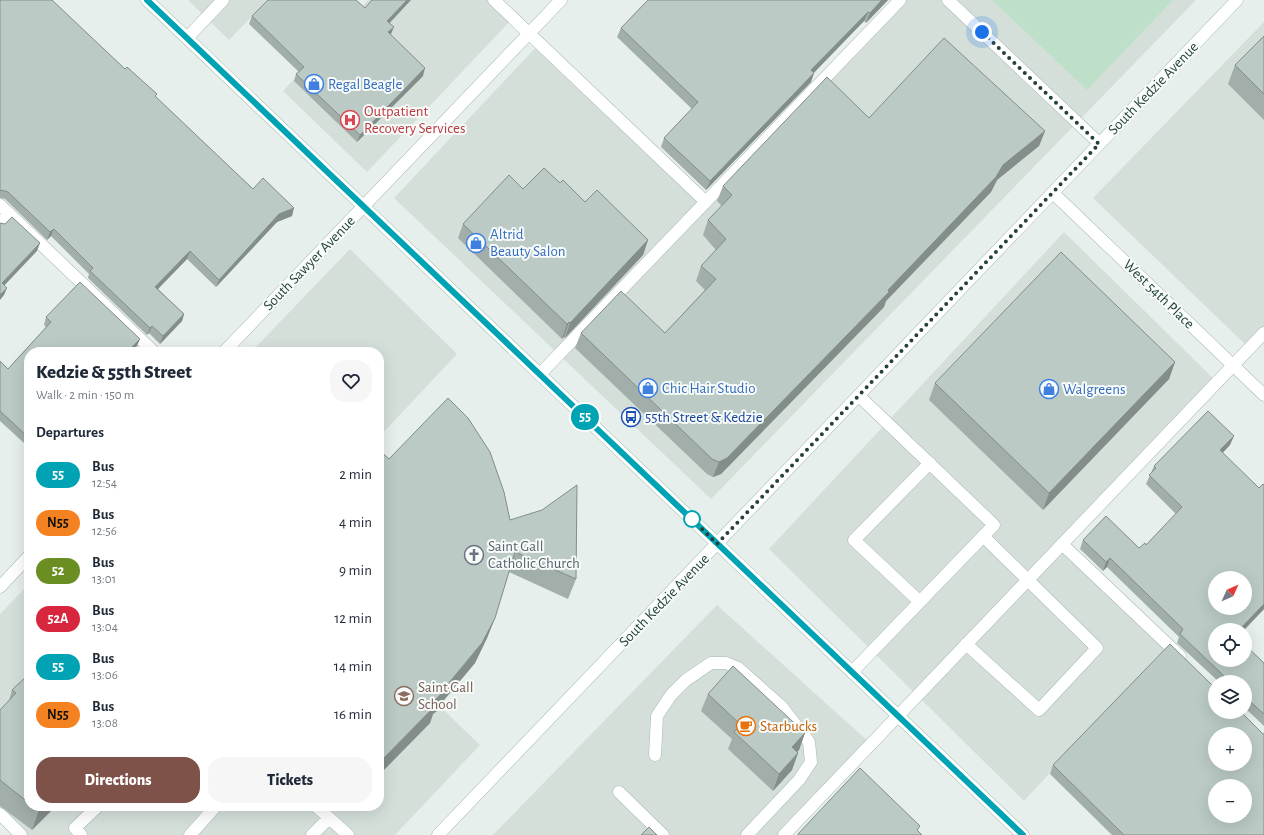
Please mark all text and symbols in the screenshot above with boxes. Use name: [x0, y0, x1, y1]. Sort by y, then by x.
your location: [972, 22, 992, 42]
street label: South Kedzie Avenue: [1105, 39, 1201, 138]
shop icon: Regal Beagle: [303, 73, 325, 95]
place label: Regal Beagle: [328, 77, 403, 92]
place label: Outpatient Recovery Services: [364, 104, 466, 136]
hospital icon: Outpatient Recovery Services: [339, 109, 361, 131]
street label: South Sawyer Avenue: [261, 213, 358, 313]
place label: Altrid Beauty Salon: [490, 227, 565, 259]
shop icon: Altrid Beauty Salon: [465, 232, 487, 254]
street label: West 54th Place: [1120, 257, 1197, 332]
button: heart: [330, 360, 372, 402]
text: Kedzie & 55th Street: [36, 363, 192, 382]
shop icon: Chic Hair Studio: [637, 377, 659, 399]
shop icon: Walgreens: [1038, 378, 1060, 400]
place label: Chic Hair Studio: [662, 381, 756, 396]
place label: Walgreens: [1063, 382, 1125, 397]
text: Walk · 2 min · 150 m: [36, 389, 134, 402]
line badge: 55: [567, 404, 603, 430]
bus stop icon: 55th Street & Kedzie: [620, 406, 642, 428]
text: 55: [579, 410, 591, 424]
place label: 55th Street & Kedzie: [645, 410, 763, 425]
text: Departures: [36, 425, 104, 440]
text: Bus: [92, 459, 114, 474]
text: 2 min: [339, 467, 372, 482]
text: 55: [52, 468, 64, 482]
text: 12:54: [92, 477, 117, 490]
text: Bus: [92, 507, 114, 522]
unlabelled marker: [683, 510, 701, 528]
text: 4 min: [339, 515, 372, 530]
text: N55: [47, 516, 69, 530]
text: 12:56: [92, 525, 117, 538]
place label: Saint Gall Catholic Church: [488, 539, 580, 571]
church icon: Saint Gall Catholic Church: [463, 544, 485, 566]
street label: South Kedzie Avenue: [616, 551, 712, 650]
text: Bus: [92, 555, 114, 570]
text: 9 min: [339, 563, 372, 578]
text: 52: [52, 564, 64, 578]
north arrow: [1208, 571, 1252, 615]
map controls: [1208, 571, 1252, 823]
text: 13:01: [92, 573, 116, 586]
text: Bus: [92, 603, 114, 618]
text: 12 min: [334, 611, 372, 626]
text: 52A: [47, 612, 69, 626]
text: 13:04: [92, 621, 118, 634]
button: locate: [1208, 623, 1252, 667]
text: Bus: [92, 651, 114, 666]
text: 14 min: [334, 659, 372, 674]
text: 55: [52, 660, 64, 674]
text: 13:06: [92, 669, 118, 682]
button: layers: [1208, 675, 1252, 719]
place label: Saint Gall School: [418, 680, 474, 712]
school or university icon: Saint Gall School: [393, 685, 415, 707]
text: Bus: [92, 699, 114, 714]
text: 16 min: [334, 707, 372, 722]
text: N55: [47, 708, 69, 722]
cafe icon: Starbucks: [735, 715, 757, 737]
text: 13:08: [92, 717, 118, 730]
place label: Starbucks: [760, 719, 817, 734]
button: +: [1208, 727, 1252, 771]
button: Directions: [36, 757, 200, 803]
button: Tickets: [208, 757, 372, 803]
button: −: [1208, 779, 1252, 823]

